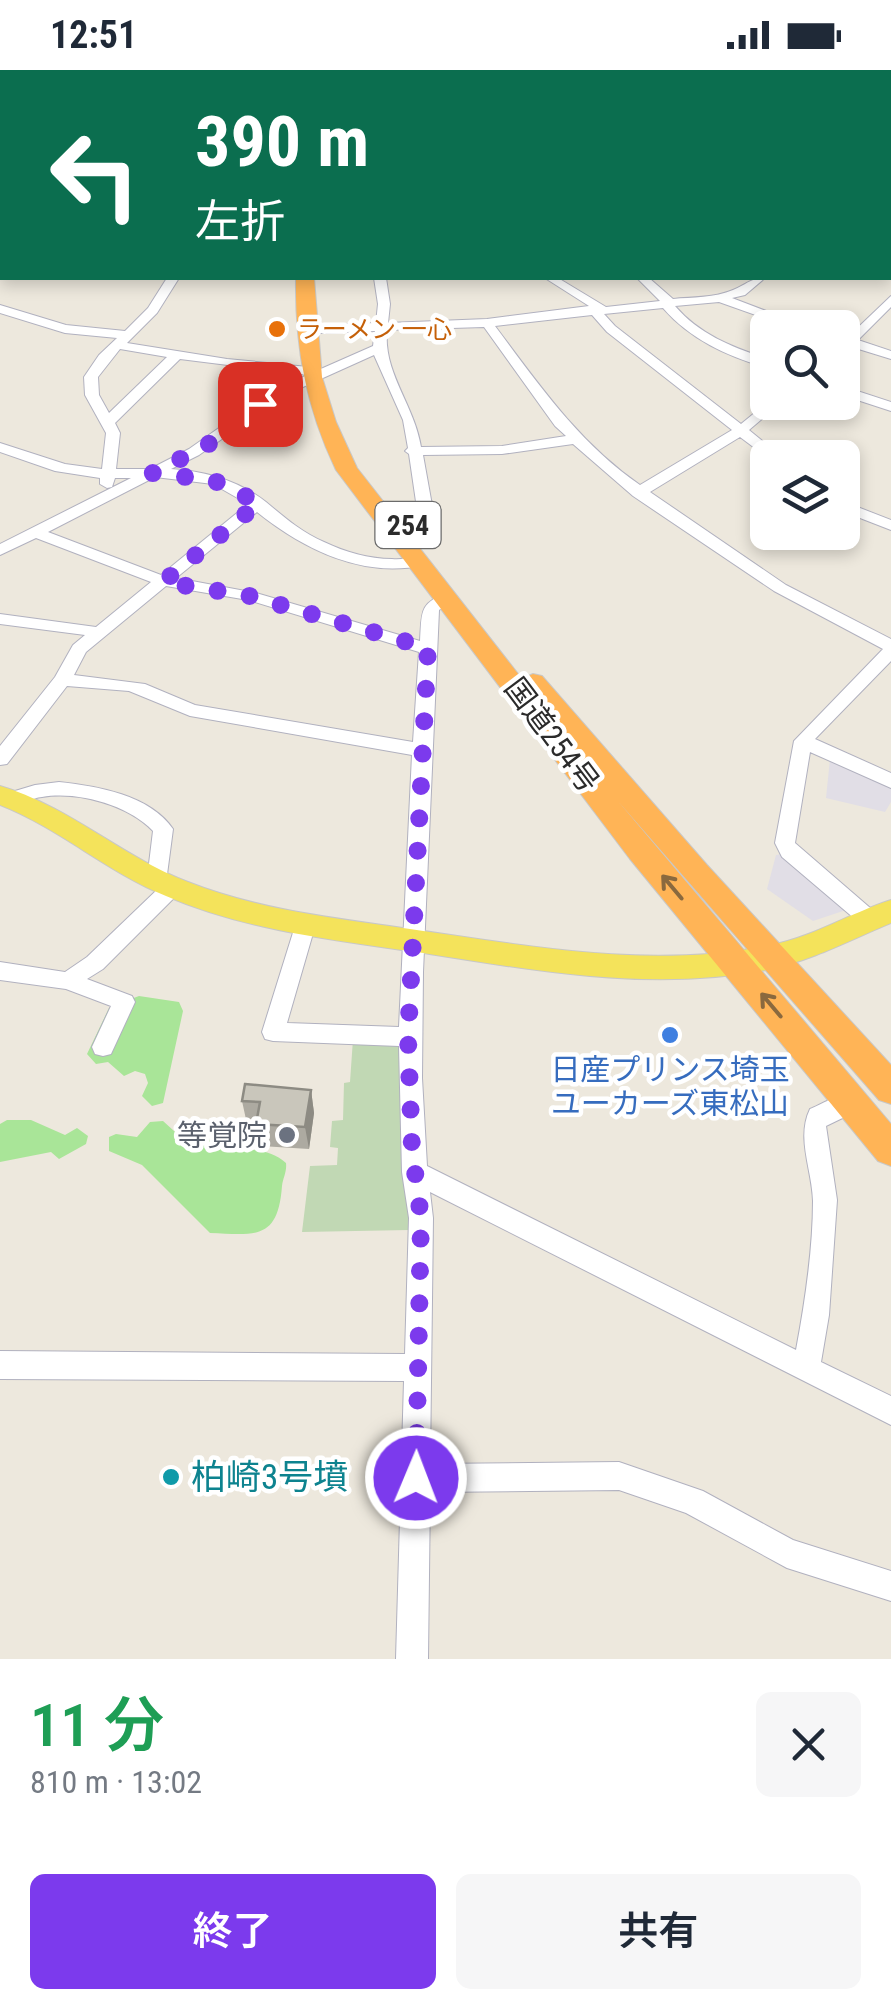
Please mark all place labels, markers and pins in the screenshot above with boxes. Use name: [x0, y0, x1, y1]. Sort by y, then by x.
place label: ラーメン 一心: [297, 315, 452, 344]
marker: ラーメン 一心: [266, 318, 288, 340]
pin: [218, 362, 303, 447]
marker: 日産プリンス埼玉 ユーカーズ東松山: [659, 1024, 681, 1046]
place label: 日産プリンス埼玉 ユーカーズ東松山: [550, 1052, 790, 1121]
place label: 等覚院: [177, 1118, 267, 1153]
marker: 等覚院: [276, 1124, 298, 1146]
place label: 柏崎3号墳: [191, 1457, 348, 1498]
marker: 柏崎3号墳: [160, 1466, 182, 1488]

